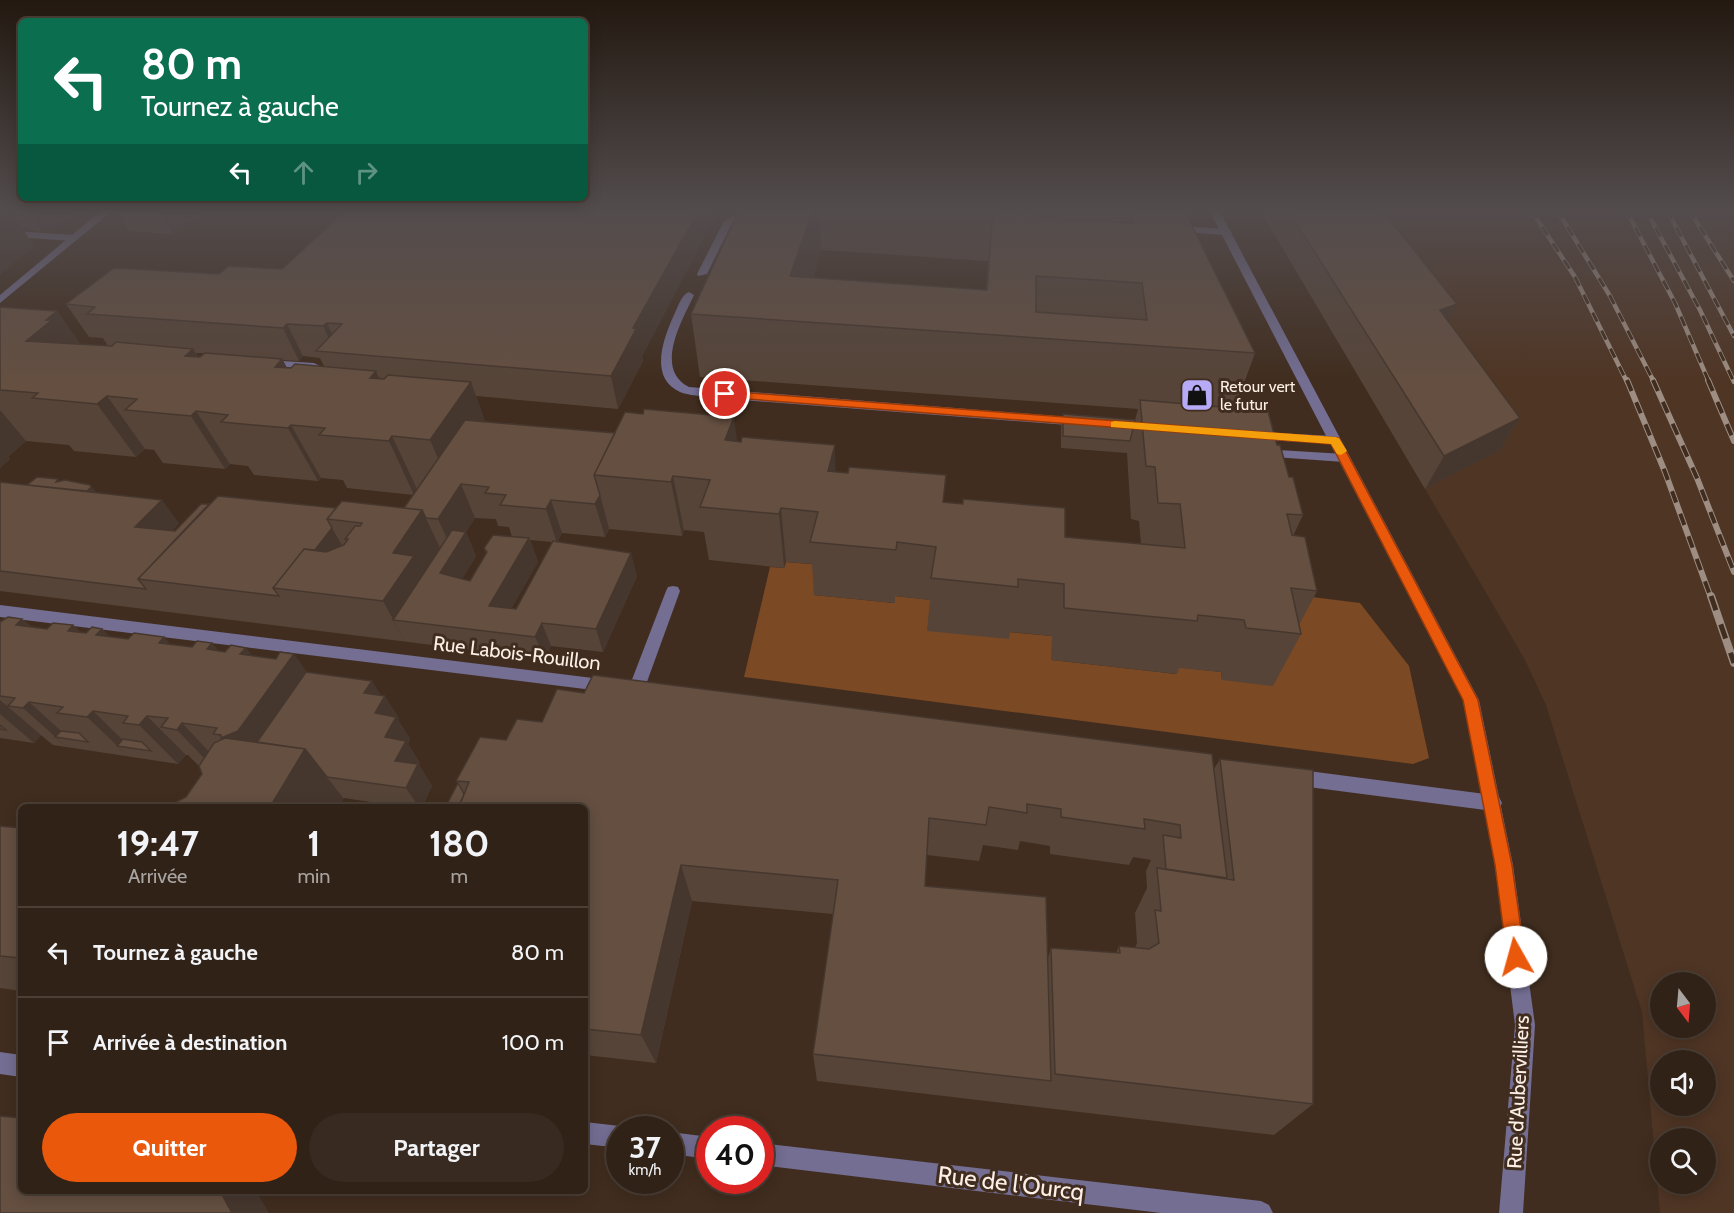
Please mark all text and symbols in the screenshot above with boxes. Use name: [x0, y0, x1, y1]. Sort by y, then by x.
text: 80 m: [141, 38, 242, 90]
icon: left: [42, 42, 120, 120]
text: Tournez à gauche: [141, 90, 339, 123]
icon: left: [224, 156, 257, 189]
icon: ahead: [287, 156, 320, 189]
icon: right: [350, 156, 383, 189]
pin: [699, 368, 750, 419]
icon: arrive: [708, 377, 741, 410]
shop icon: Retour vert le futur: [1179, 377, 1215, 413]
place label: Retour vert le futur: [1220, 377, 1296, 414]
street label: Rue Labois-Rouillon: [432, 631, 602, 675]
text: 19:47: [117, 821, 199, 865]
text: 1: [307, 821, 321, 865]
text: 180: [429, 821, 489, 865]
text: Arrivée: [128, 864, 187, 888]
text: min: [297, 864, 330, 888]
text: m: [450, 864, 468, 888]
position arrow: [1484, 925, 1548, 989]
icon: left: [42, 936, 75, 969]
text: Tournez à gauche: [93, 939, 258, 966]
text: 80 m: [511, 939, 564, 966]
north arrow: [1650, 972, 1716, 1038]
map controls: [1650, 972, 1716, 1194]
street label: Rue d'Aubervilliers: [1502, 1015, 1534, 1169]
icon: arrive: [42, 1026, 75, 1059]
text: Arrivée à destination: [93, 1029, 287, 1056]
text: 100 m: [502, 1029, 564, 1056]
button: sound: [1650, 1050, 1716, 1116]
button: Quitter: [42, 1113, 297, 1182]
button: Partager: [309, 1113, 564, 1182]
speed limit sign: 40: [696, 1116, 774, 1194]
button: search: [1650, 1128, 1716, 1194]
text: 37: [629, 1129, 661, 1166]
street label: Rue de l'Ourcq: [936, 1160, 1086, 1206]
text: km/h: [629, 1161, 661, 1179]

